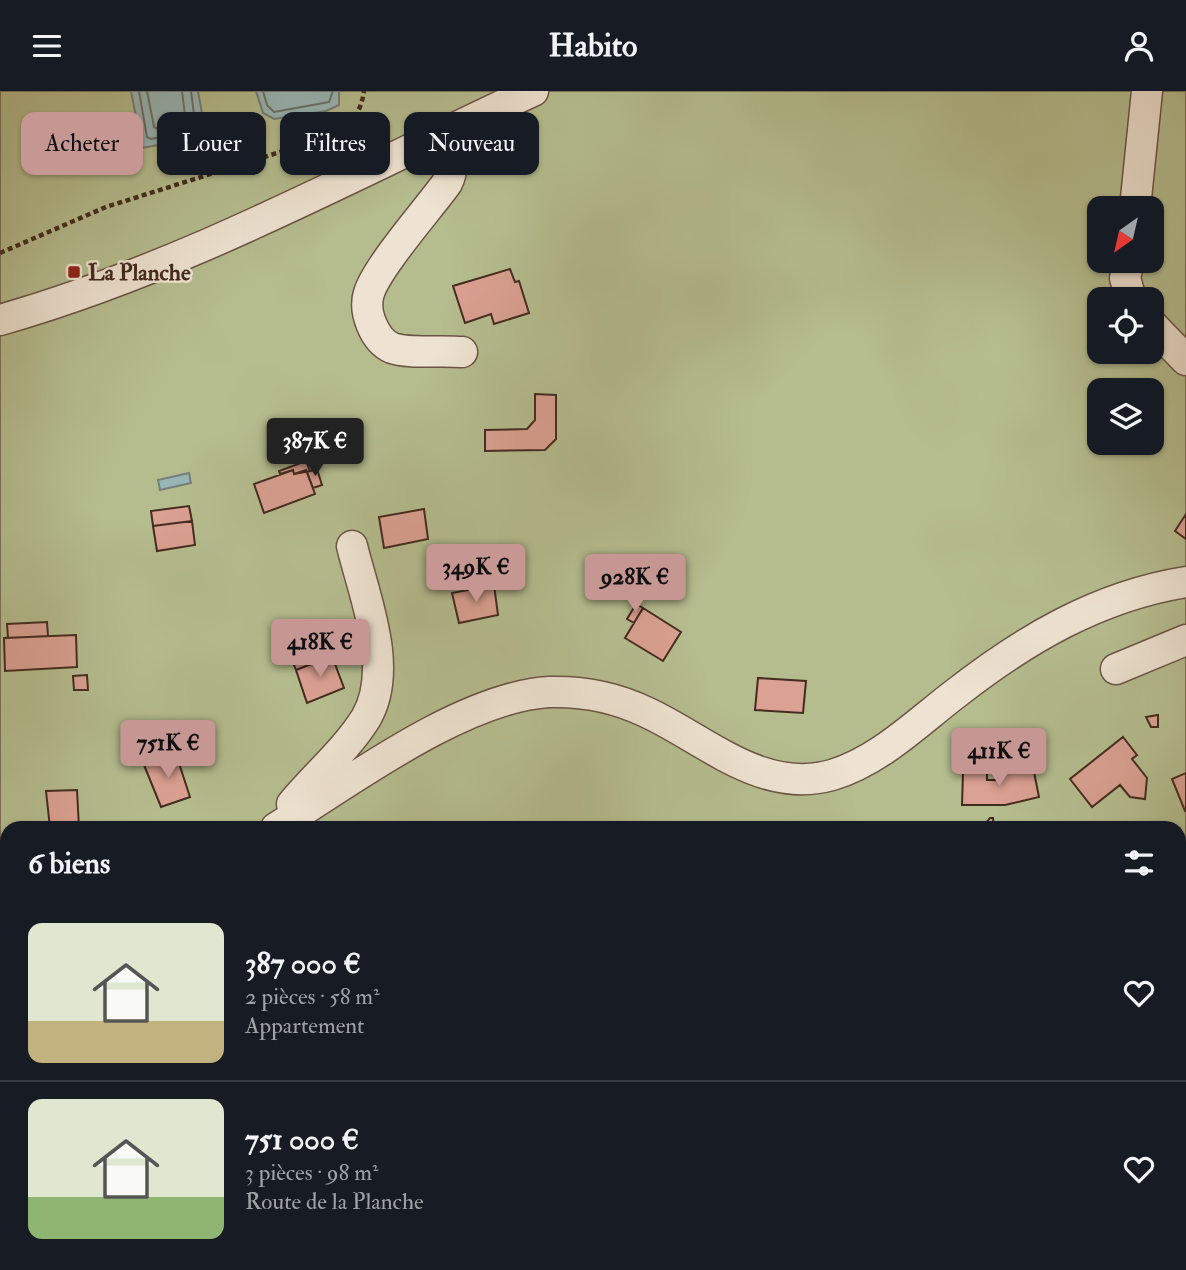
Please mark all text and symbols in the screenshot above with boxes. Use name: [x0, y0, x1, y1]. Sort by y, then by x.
text: Habito: [549, 26, 637, 66]
icon: menu: [28, 27, 66, 65]
icon: person: [1120, 27, 1158, 65]
chip: Acheter: [21, 112, 143, 175]
chip: Louer: [157, 112, 266, 175]
chip: Filtres: [280, 112, 390, 175]
chip: Nouveau: [404, 112, 539, 175]
north arrow: [1087, 196, 1164, 273]
map controls: [1087, 196, 1164, 455]
place label: La Planche: [88, 258, 191, 287]
marker: La Planche: [66, 264, 82, 280]
button: locate: [1087, 287, 1164, 364]
button: layers: [1087, 378, 1164, 455]
pin: 387K €: [258, 419, 372, 478]
text: 387K €: [283, 426, 347, 455]
pin: 349K €: [419, 545, 533, 604]
text: 349K €: [442, 552, 510, 581]
pin: 928K €: [578, 554, 692, 614]
text: 928K €: [601, 562, 669, 591]
pin: 418K €: [263, 619, 377, 679]
text: 418K €: [287, 627, 353, 656]
pin: 751K €: [111, 721, 225, 780]
text: 751K €: [136, 728, 200, 757]
pin: 411K €: [942, 729, 1056, 788]
text: 411K €: [967, 736, 1031, 765]
icon: filters: [1120, 844, 1158, 882]
text: 6 biens: [28, 845, 110, 882]
text: 387 000 €: [245, 945, 361, 982]
icon: home: [84, 951, 168, 1035]
icon: heart: [1120, 974, 1158, 1012]
text: 2 pièces · 58 m²: [245, 982, 380, 1011]
text: Appartement: [245, 1011, 365, 1040]
text: 751 000 €: [245, 1121, 359, 1158]
icon: home: [84, 1127, 168, 1211]
icon: heart: [1120, 1150, 1158, 1188]
text: 3 pièces · 98 m²: [245, 1158, 379, 1187]
text: Route de la Planche: [245, 1187, 424, 1216]

